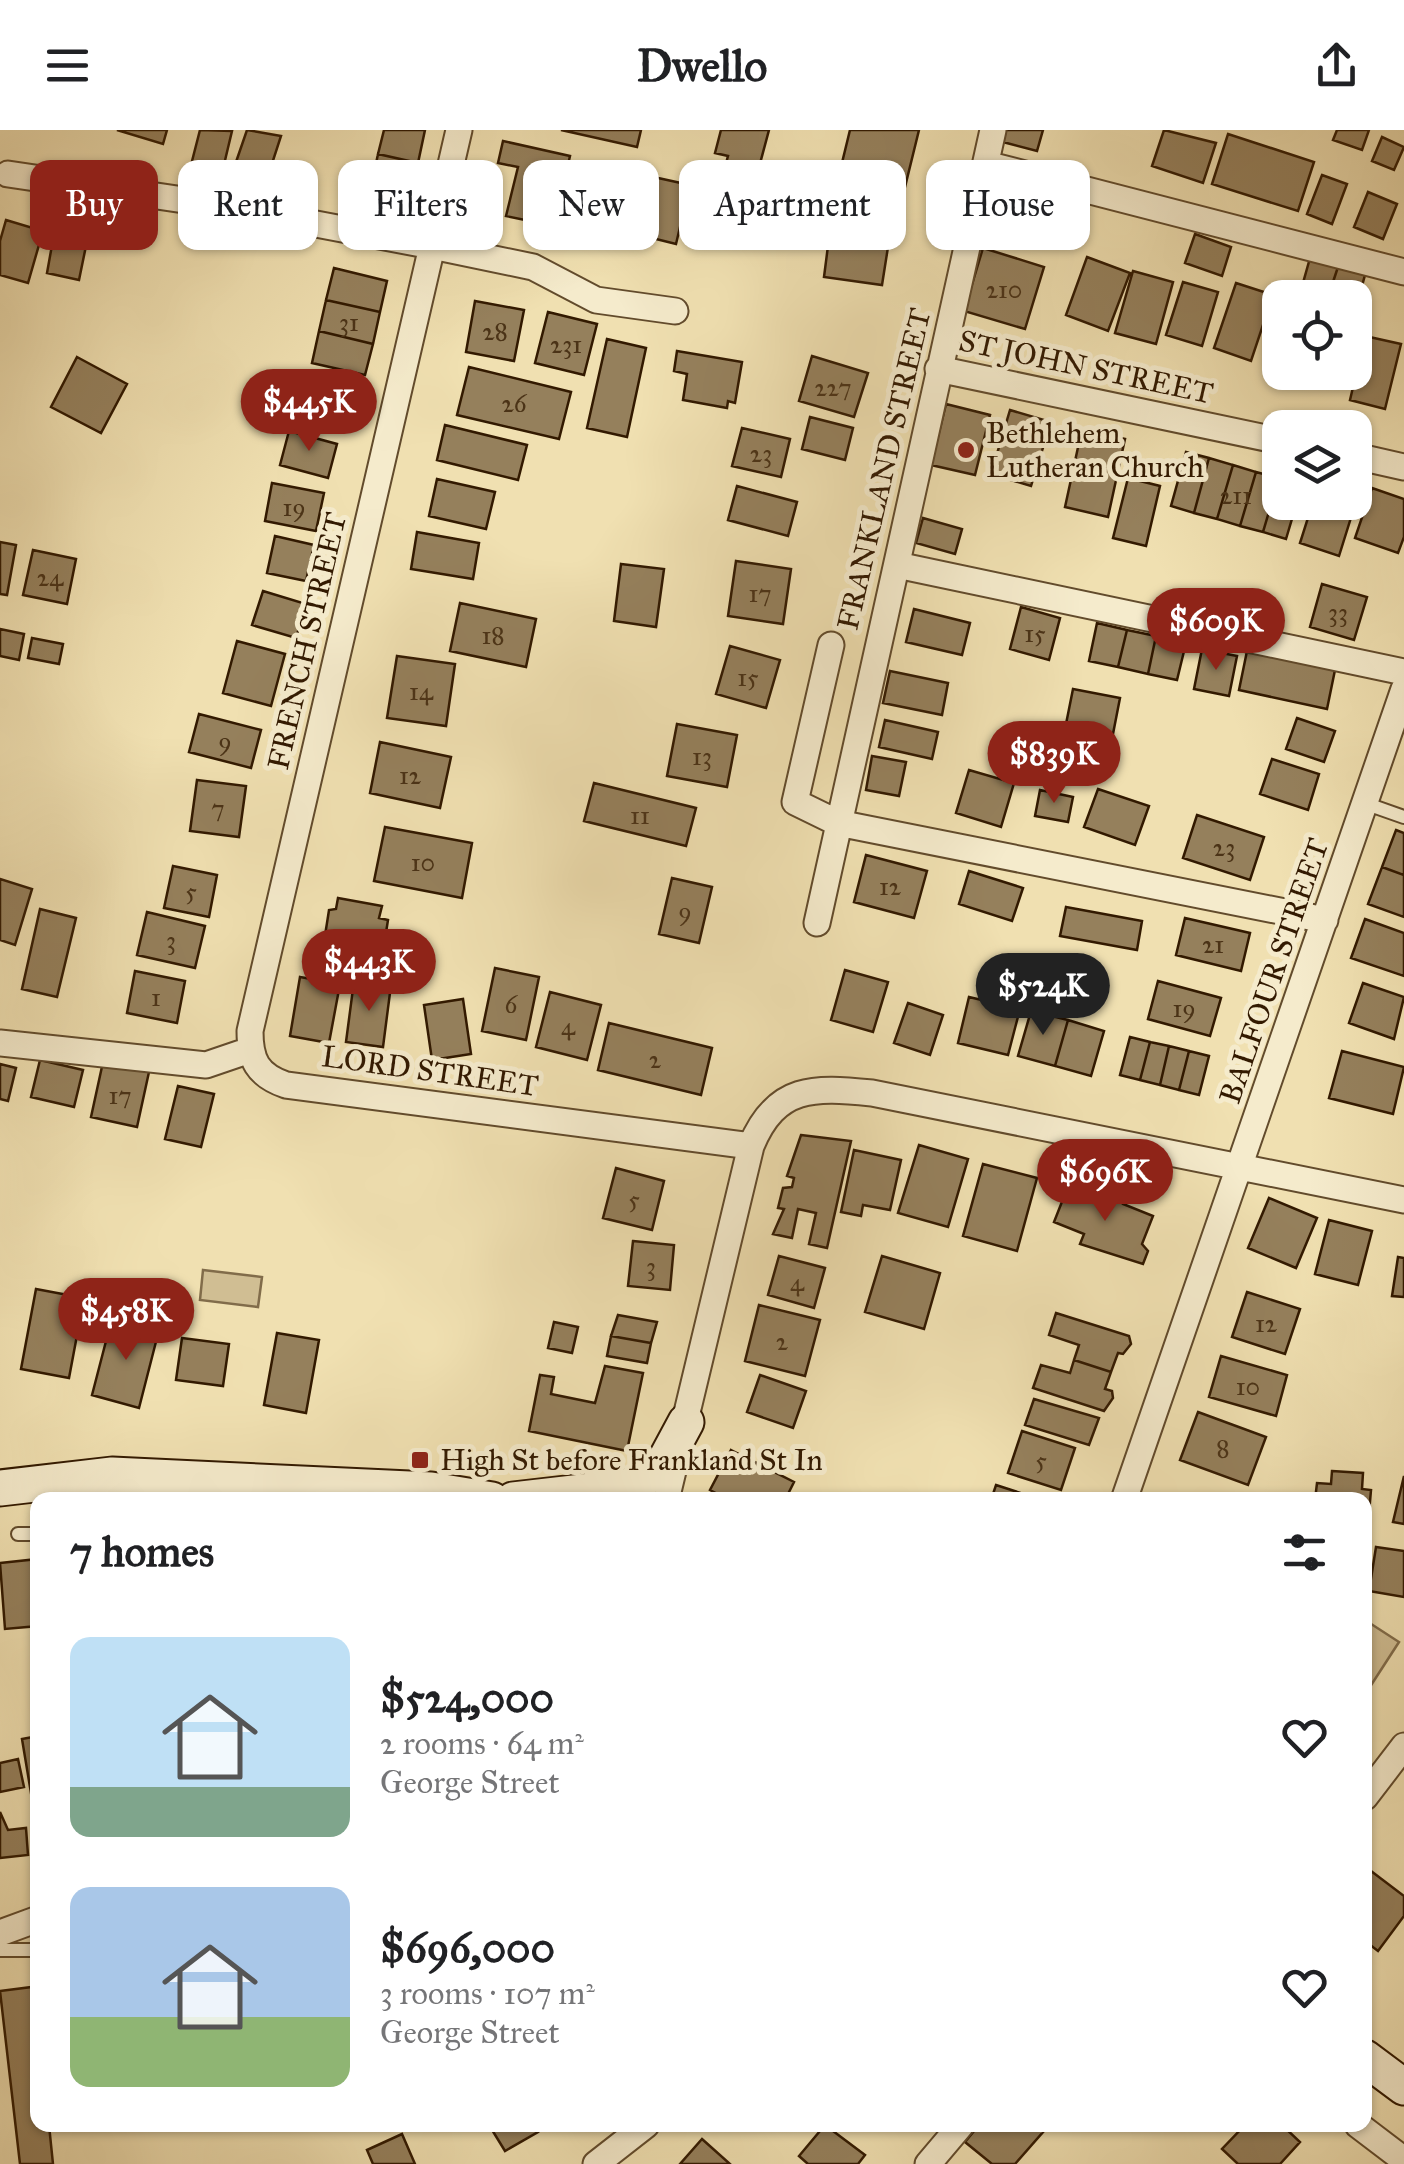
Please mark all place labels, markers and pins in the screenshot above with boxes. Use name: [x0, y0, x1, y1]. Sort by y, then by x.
pin: $445K: [239, 369, 379, 454]
place label: Bethlehem Lutheran Church: [986, 415, 1204, 485]
marker: Bethlehem Lutheran Church: [955, 439, 977, 461]
pin: $609K: [1146, 588, 1286, 673]
pin: $839K: [984, 721, 1124, 806]
pin: $443K: [299, 929, 439, 1014]
pin: $524K: [973, 953, 1113, 1038]
pin: $696K: [1035, 1139, 1175, 1224]
pin: $458K: [56, 1278, 196, 1363]
place label: High St before Frankland St In: [440, 1442, 823, 1478]
marker: High St before Frankland St In: [409, 1449, 431, 1471]

